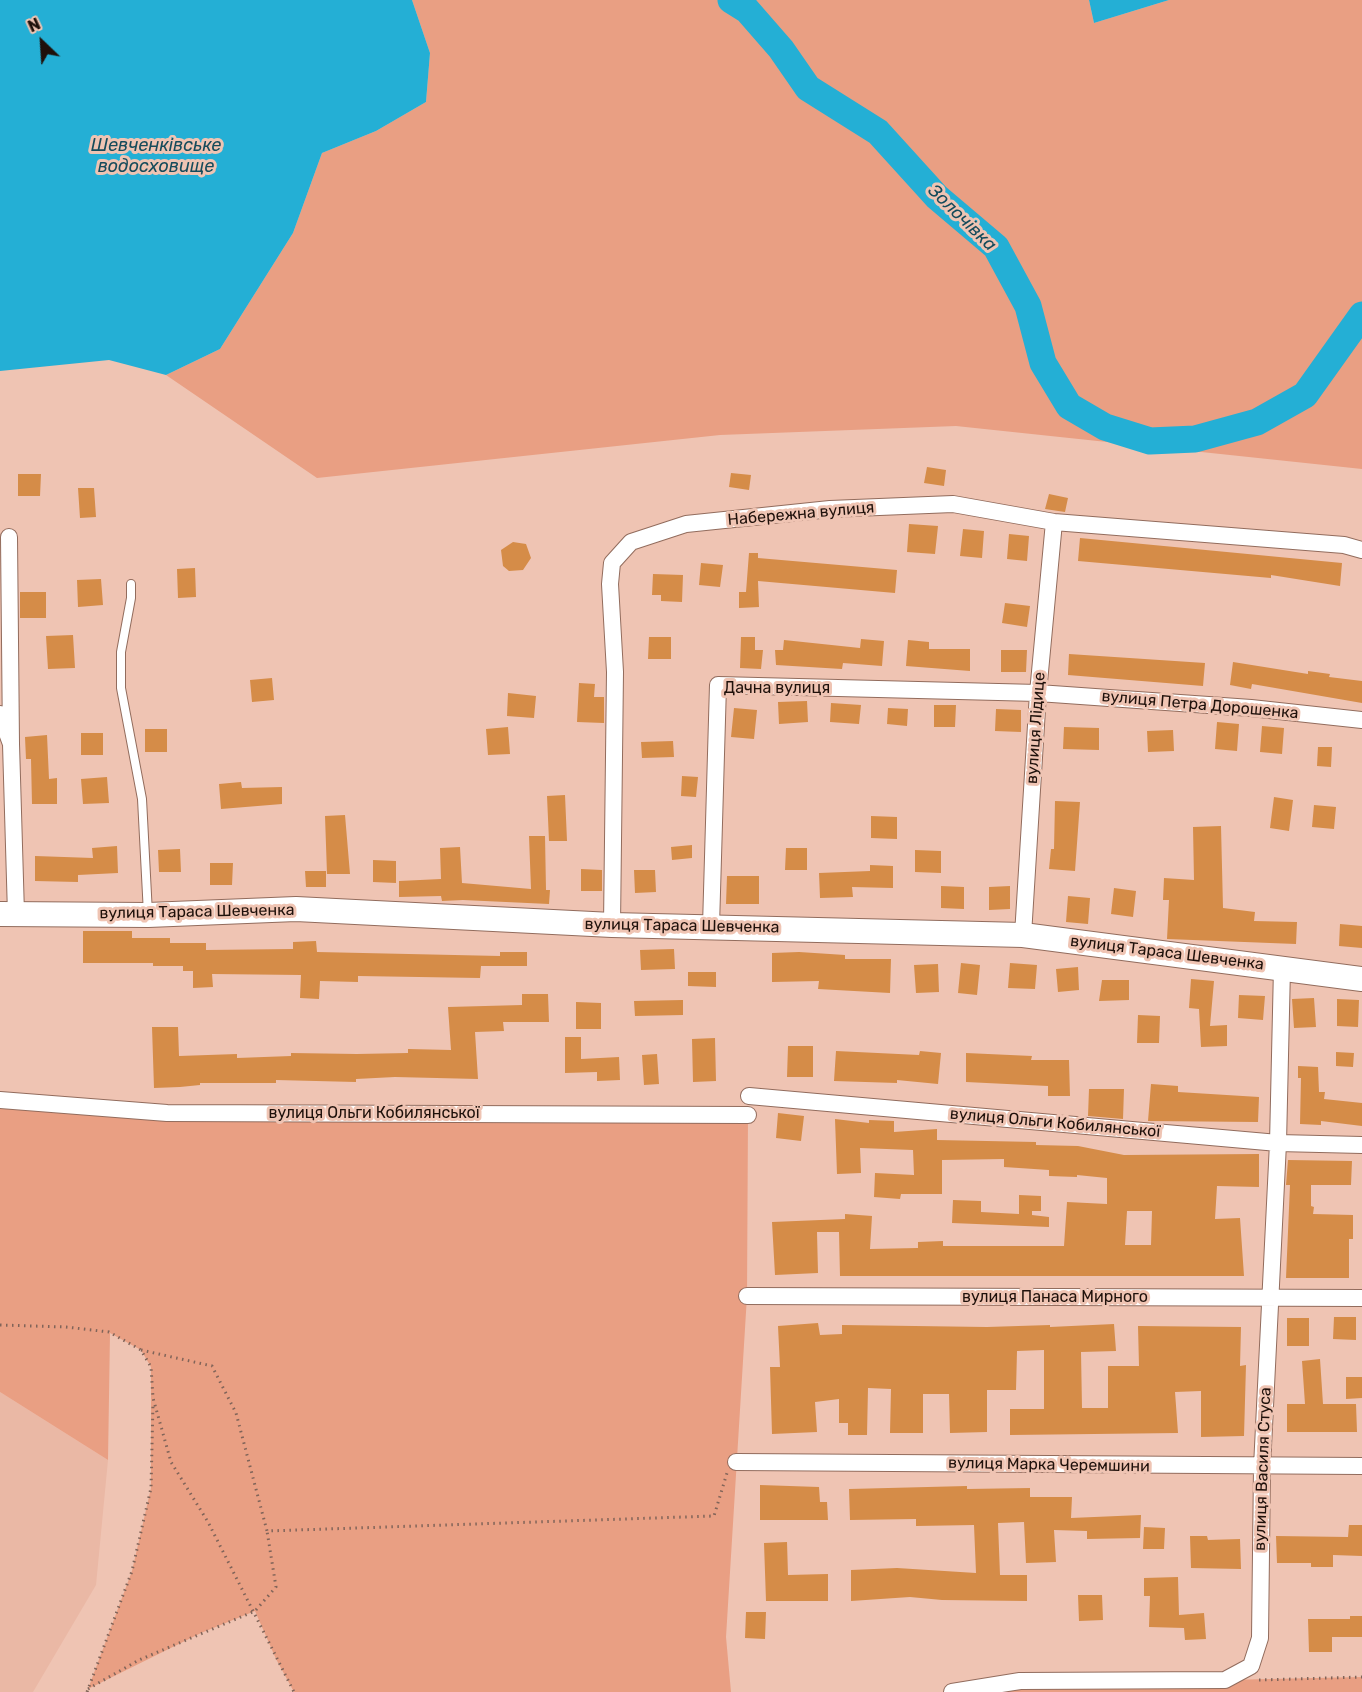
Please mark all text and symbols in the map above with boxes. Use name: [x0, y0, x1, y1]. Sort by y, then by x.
north arrow: [12, 12, 72, 72]
text: N: [25, 14, 43, 36]
water label: Шевченківське водосховище: [91, 135, 221, 178]
water label: Золочівка: [923, 180, 1001, 256]
street label: Набережна вулиця: [727, 498, 875, 530]
street label: вулиця Лідице: [1023, 671, 1049, 785]
street label: Дачна вулиця: [724, 678, 830, 698]
street label: вулиця Петра Дорошенка: [1101, 687, 1299, 723]
street label: вулиця Тараса Шевченка: [99, 901, 295, 923]
street label: вулиця Тараса Шевченка: [584, 915, 780, 937]
street label: вулиця Тараса Шевченка: [1069, 932, 1265, 974]
street label: вулиця Ольги Кобилянської: [268, 1103, 480, 1123]
street label: вулиця Ольги Кобилянської: [949, 1104, 1161, 1142]
street label: вулиця Панаса Мирного: [962, 1287, 1148, 1307]
street label: вулиця Василя Стуса: [1251, 1387, 1275, 1551]
street label: вулиця Марка Черемшини: [948, 1454, 1150, 1476]

